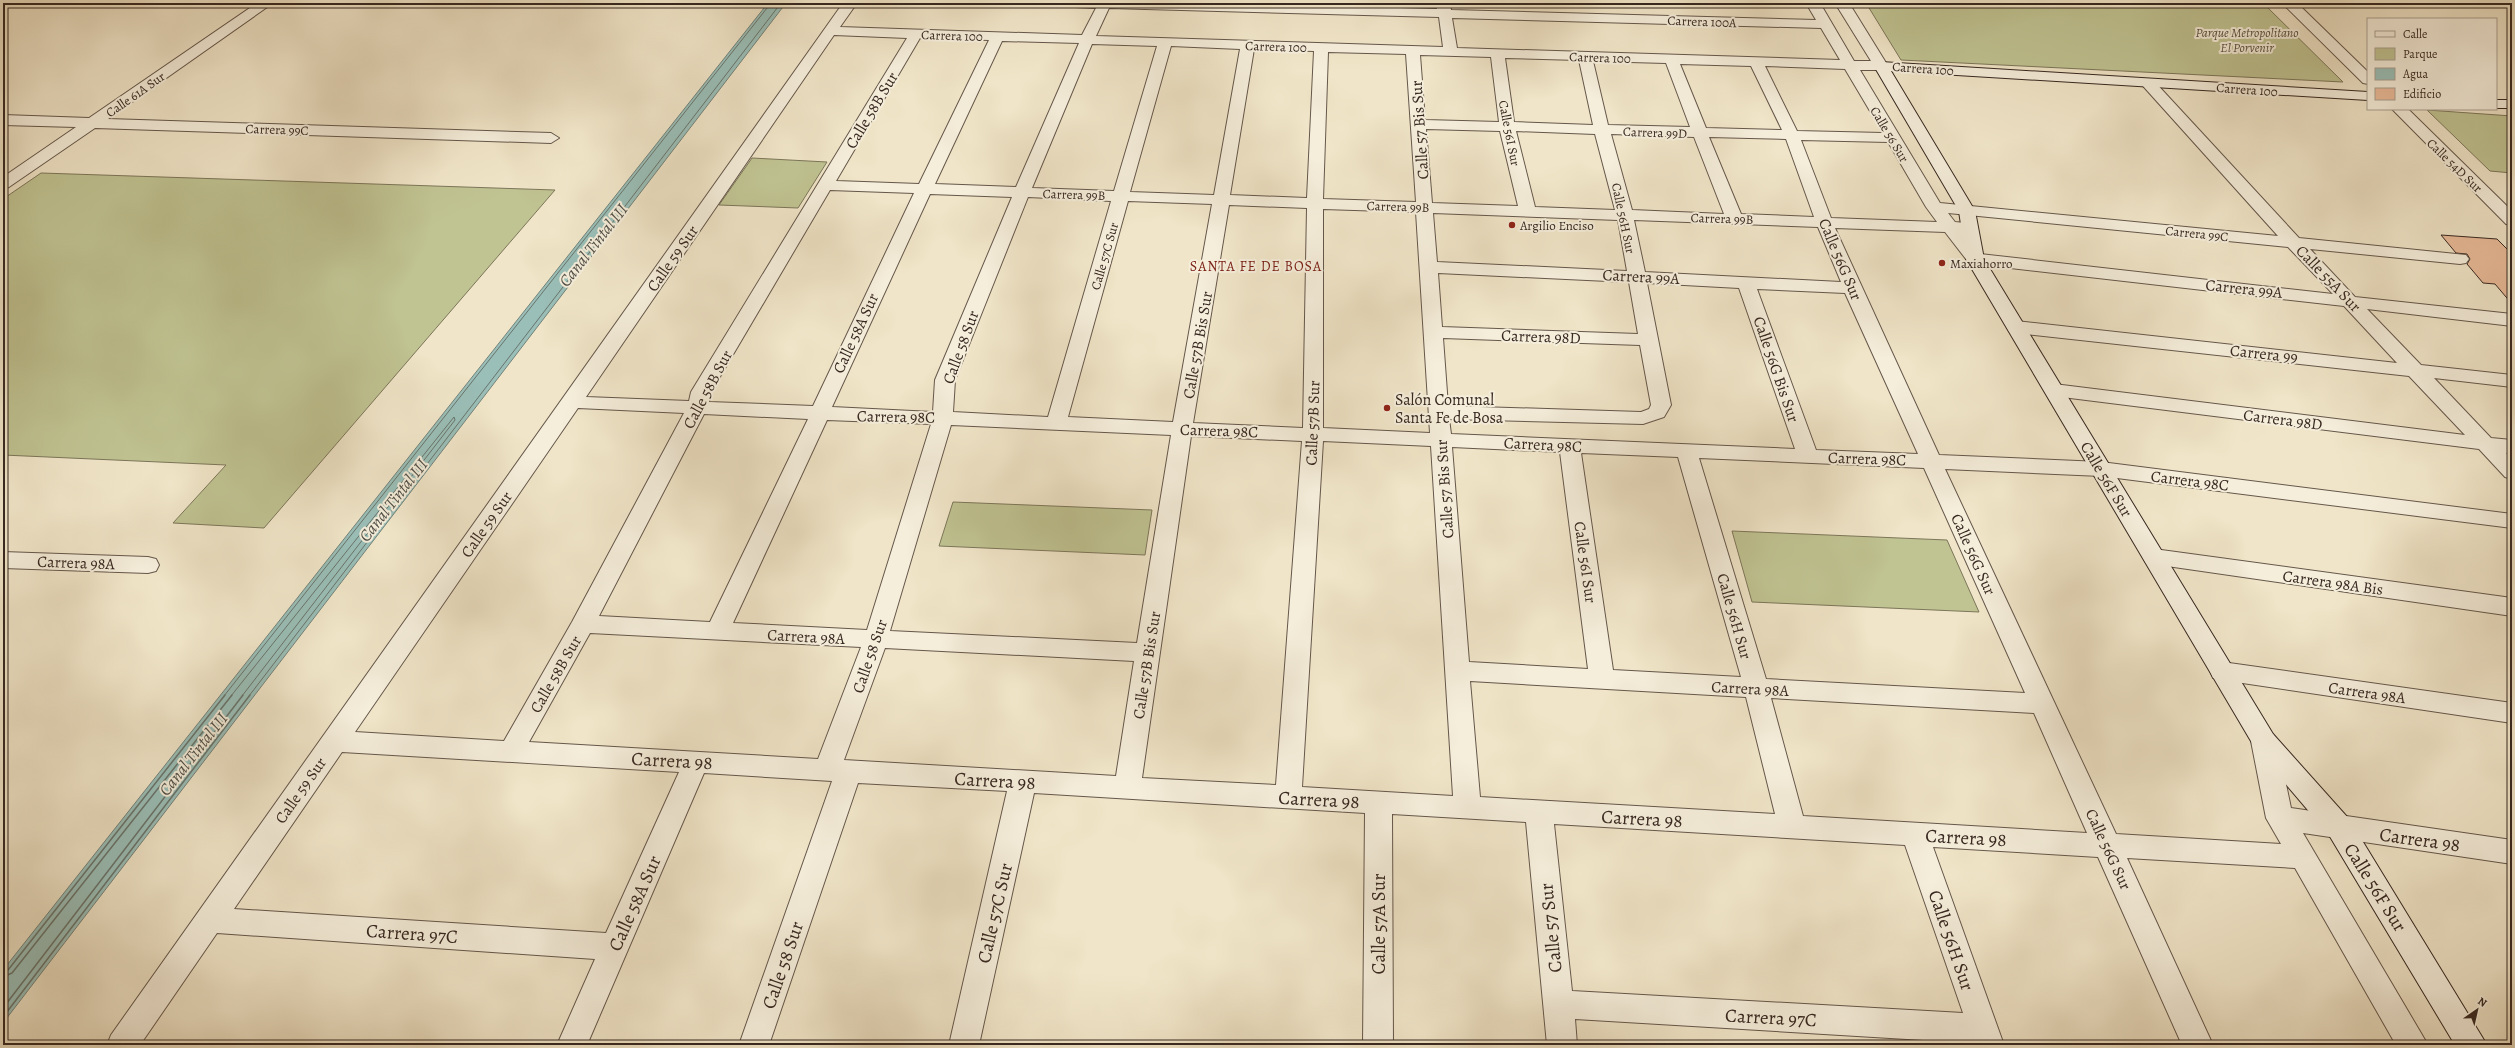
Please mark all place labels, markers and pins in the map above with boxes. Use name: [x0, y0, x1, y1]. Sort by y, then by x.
place label: Argilio Enciso: [1519, 217, 1594, 234]
marker: Argilio Enciso: [1507, 220, 1517, 230]
place label: Maxiahorro: [1950, 255, 2013, 272]
marker: Maxiahorro: [1937, 258, 1947, 268]
place label: Salón Comunal Santa Fe de Bosa: [1395, 389, 1504, 429]
marker: Salón Comunal Santa Fe de Bosa: [1382, 403, 1392, 413]

